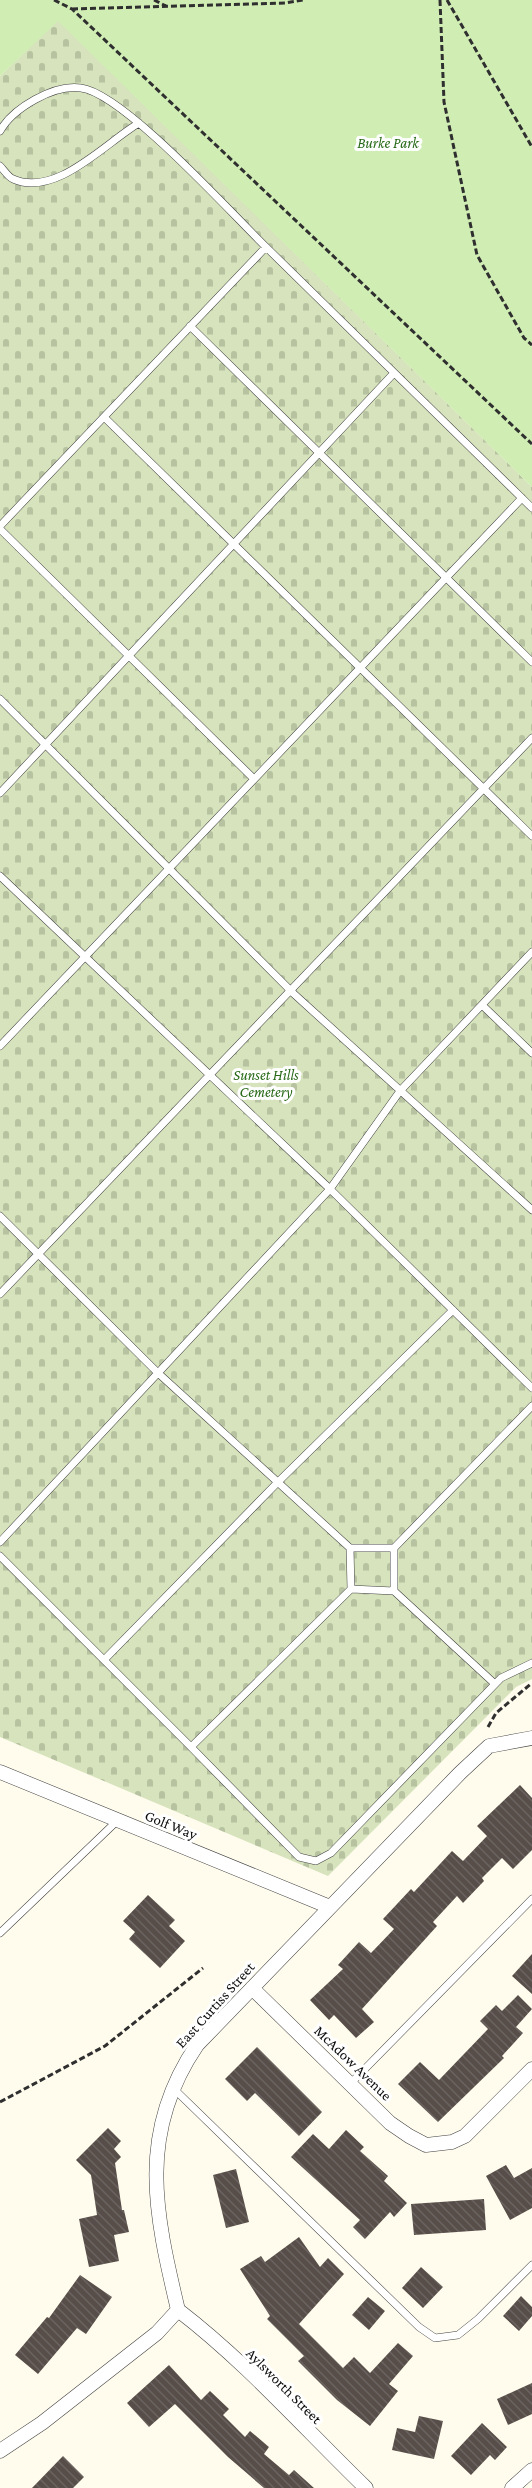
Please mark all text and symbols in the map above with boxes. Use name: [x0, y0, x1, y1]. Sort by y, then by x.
park label: Burke Park: [357, 135, 420, 151]
park label: Sunset Hills Cemetery: [233, 1067, 299, 1101]
street label: Golf Way: [142, 1807, 200, 1844]
street label: East Curtiss Street: [172, 1958, 258, 2051]
street label: McAdow Avenue: [311, 2022, 395, 2104]
street label: Aylsworth Street: [242, 2345, 326, 2428]

